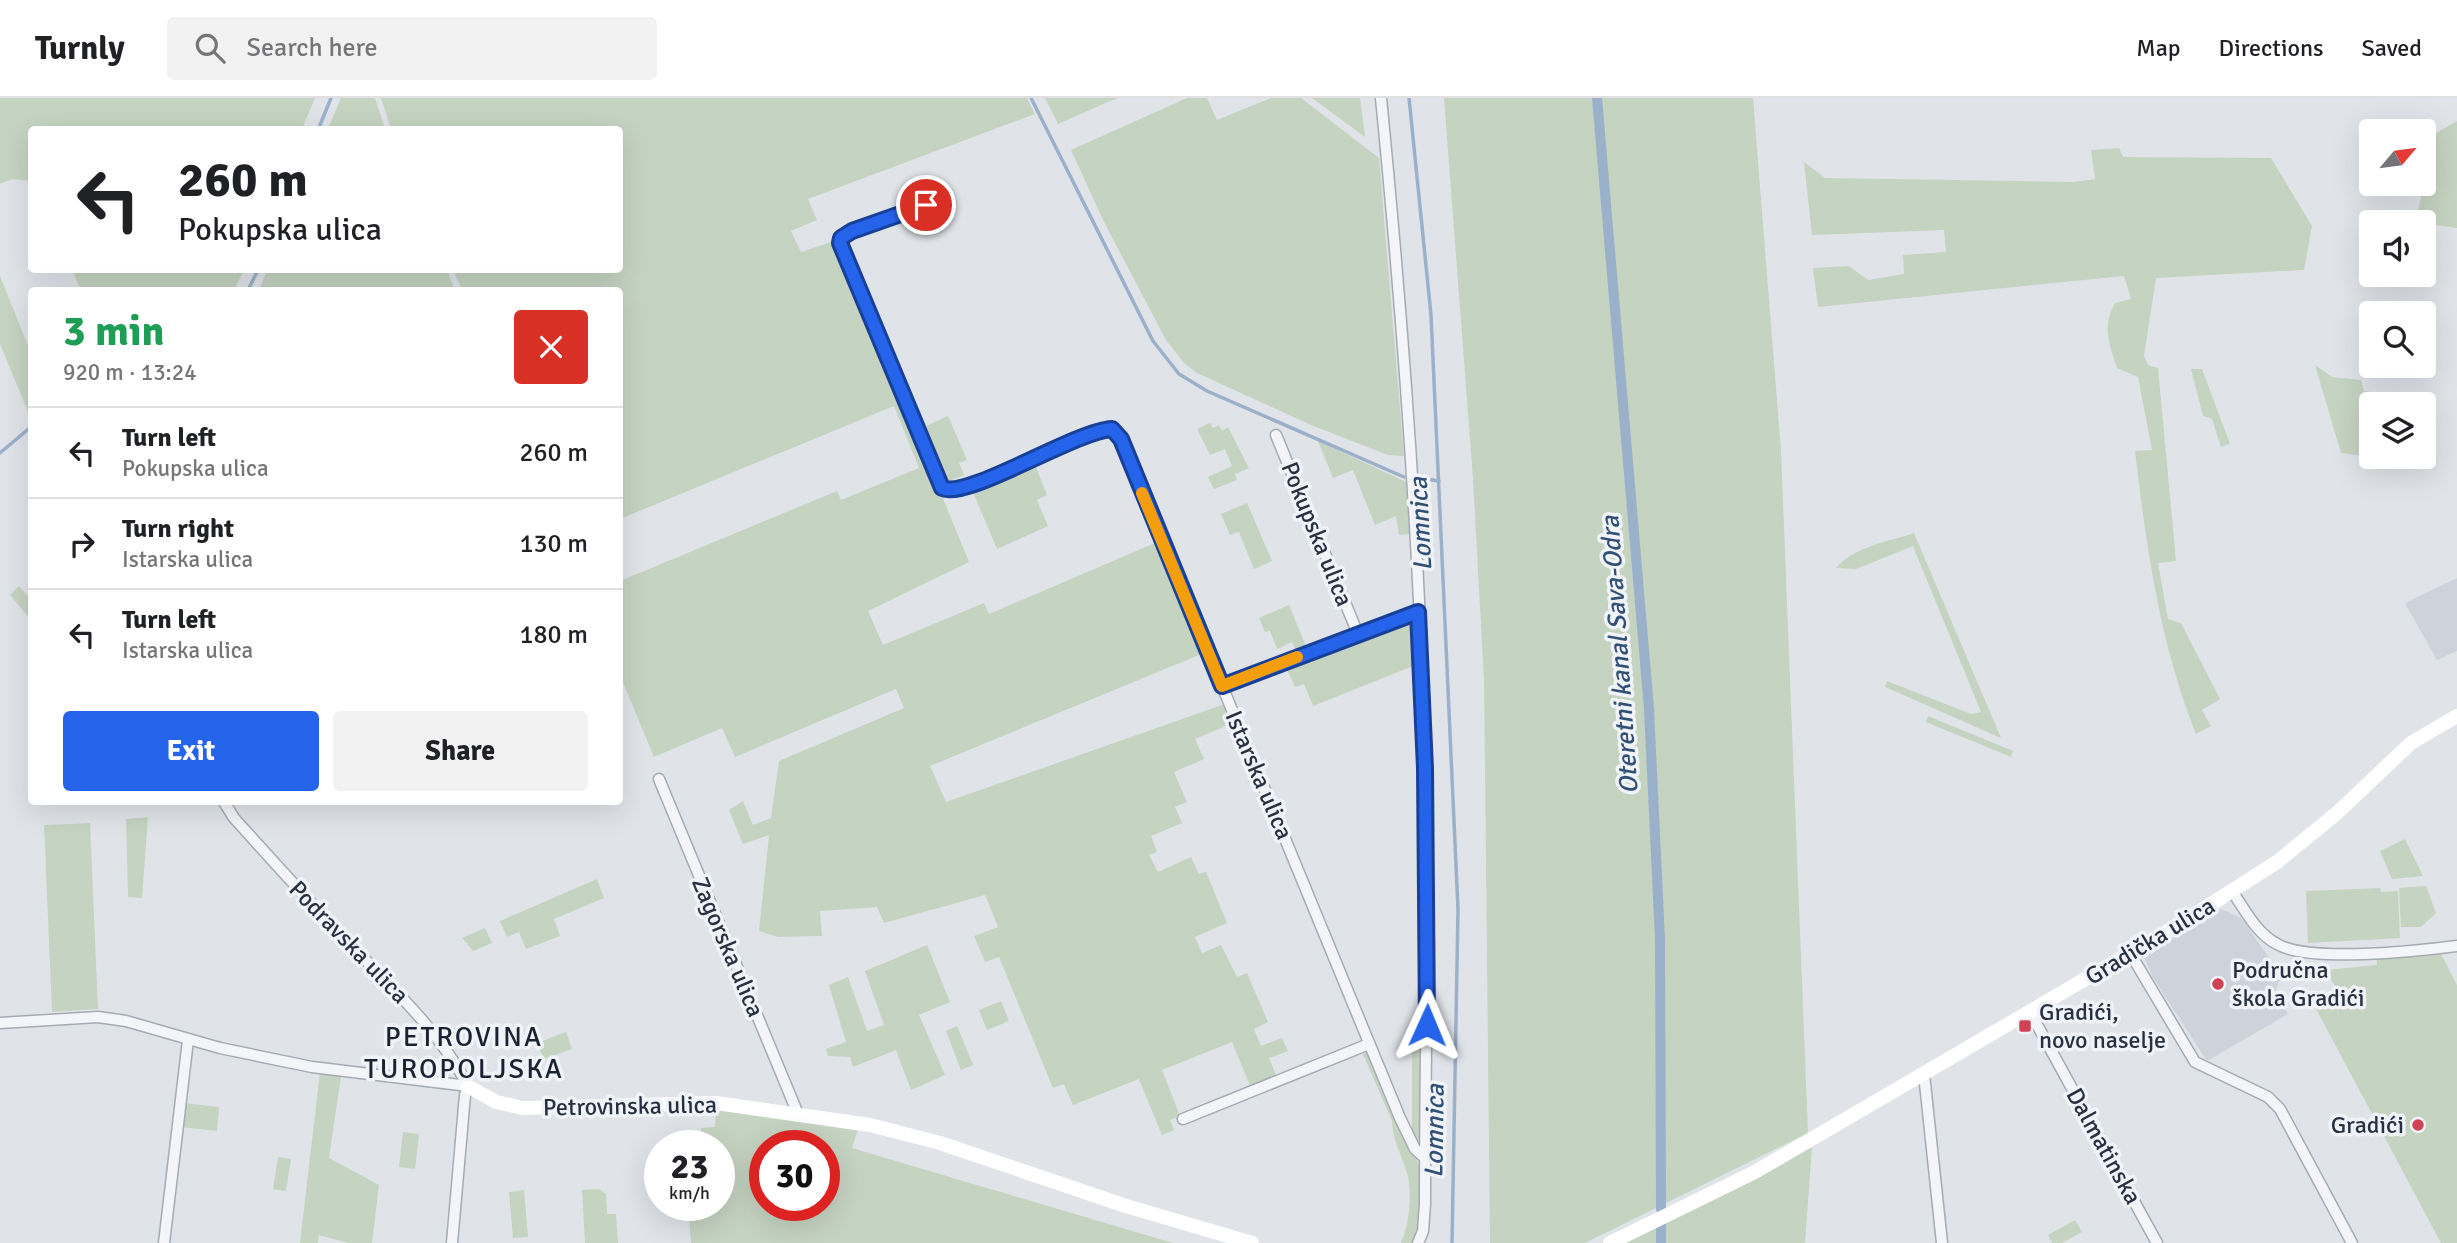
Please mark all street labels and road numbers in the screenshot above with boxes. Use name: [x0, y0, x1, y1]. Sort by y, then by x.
street label: Pokupska ulica: [1274, 457, 1360, 611]
street label: Istarska ulica: [1218, 706, 1300, 844]
street label: Zagorska ulica: [685, 872, 771, 1022]
street label: Podravska ulica: [283, 874, 415, 1010]
street label: Gradička ulica: [2080, 891, 2220, 991]
street label: Dalmatinska: [2060, 1083, 2148, 1209]
street label: Petrovinska ulica: [543, 1089, 717, 1123]

